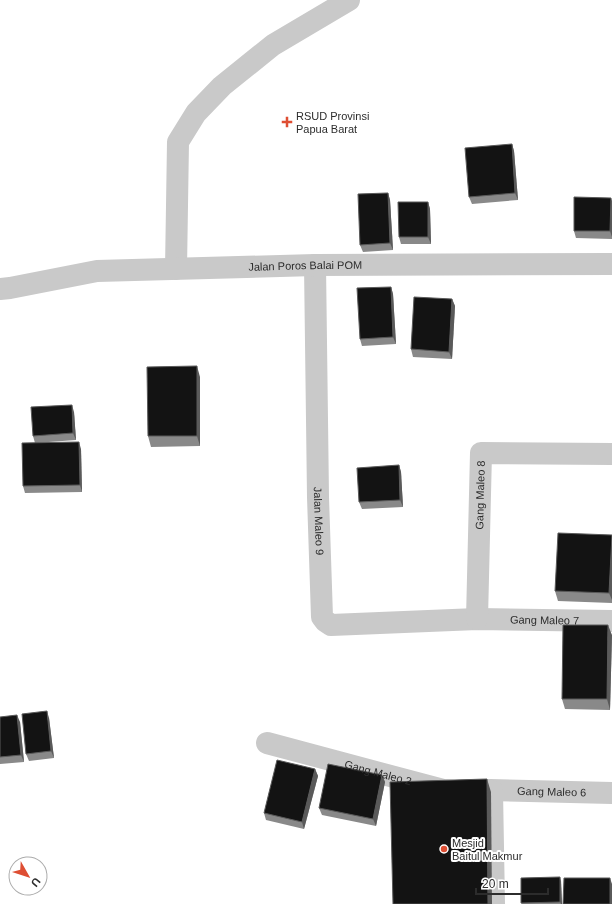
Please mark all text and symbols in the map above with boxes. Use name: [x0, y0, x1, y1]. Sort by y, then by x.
place label: RSUD Provinsi Papua Barat: [296, 110, 369, 135]
marker: RSUD Provinsi Papua Barat: [281, 116, 293, 128]
street label: Jalan Poros Balai POM: [248, 259, 362, 273]
street label: Gang Maleo 8: [473, 460, 487, 530]
street label: Jalan Maleo 9: [312, 487, 326, 555]
street label: Gang Maleo 7: [510, 613, 579, 627]
street label: Gang Maleo 2: [343, 758, 413, 787]
street label: Gang Maleo 6: [517, 785, 586, 798]
place label: Mesjid Baitul Makmur: [452, 837, 523, 862]
marker: Mesjid Baitul Makmur: [439, 844, 449, 854]
north arrow: [8, 856, 48, 896]
scale bar: [476, 870, 548, 896]
text: U: [29, 875, 43, 889]
text: 20 m: [482, 877, 509, 891]

